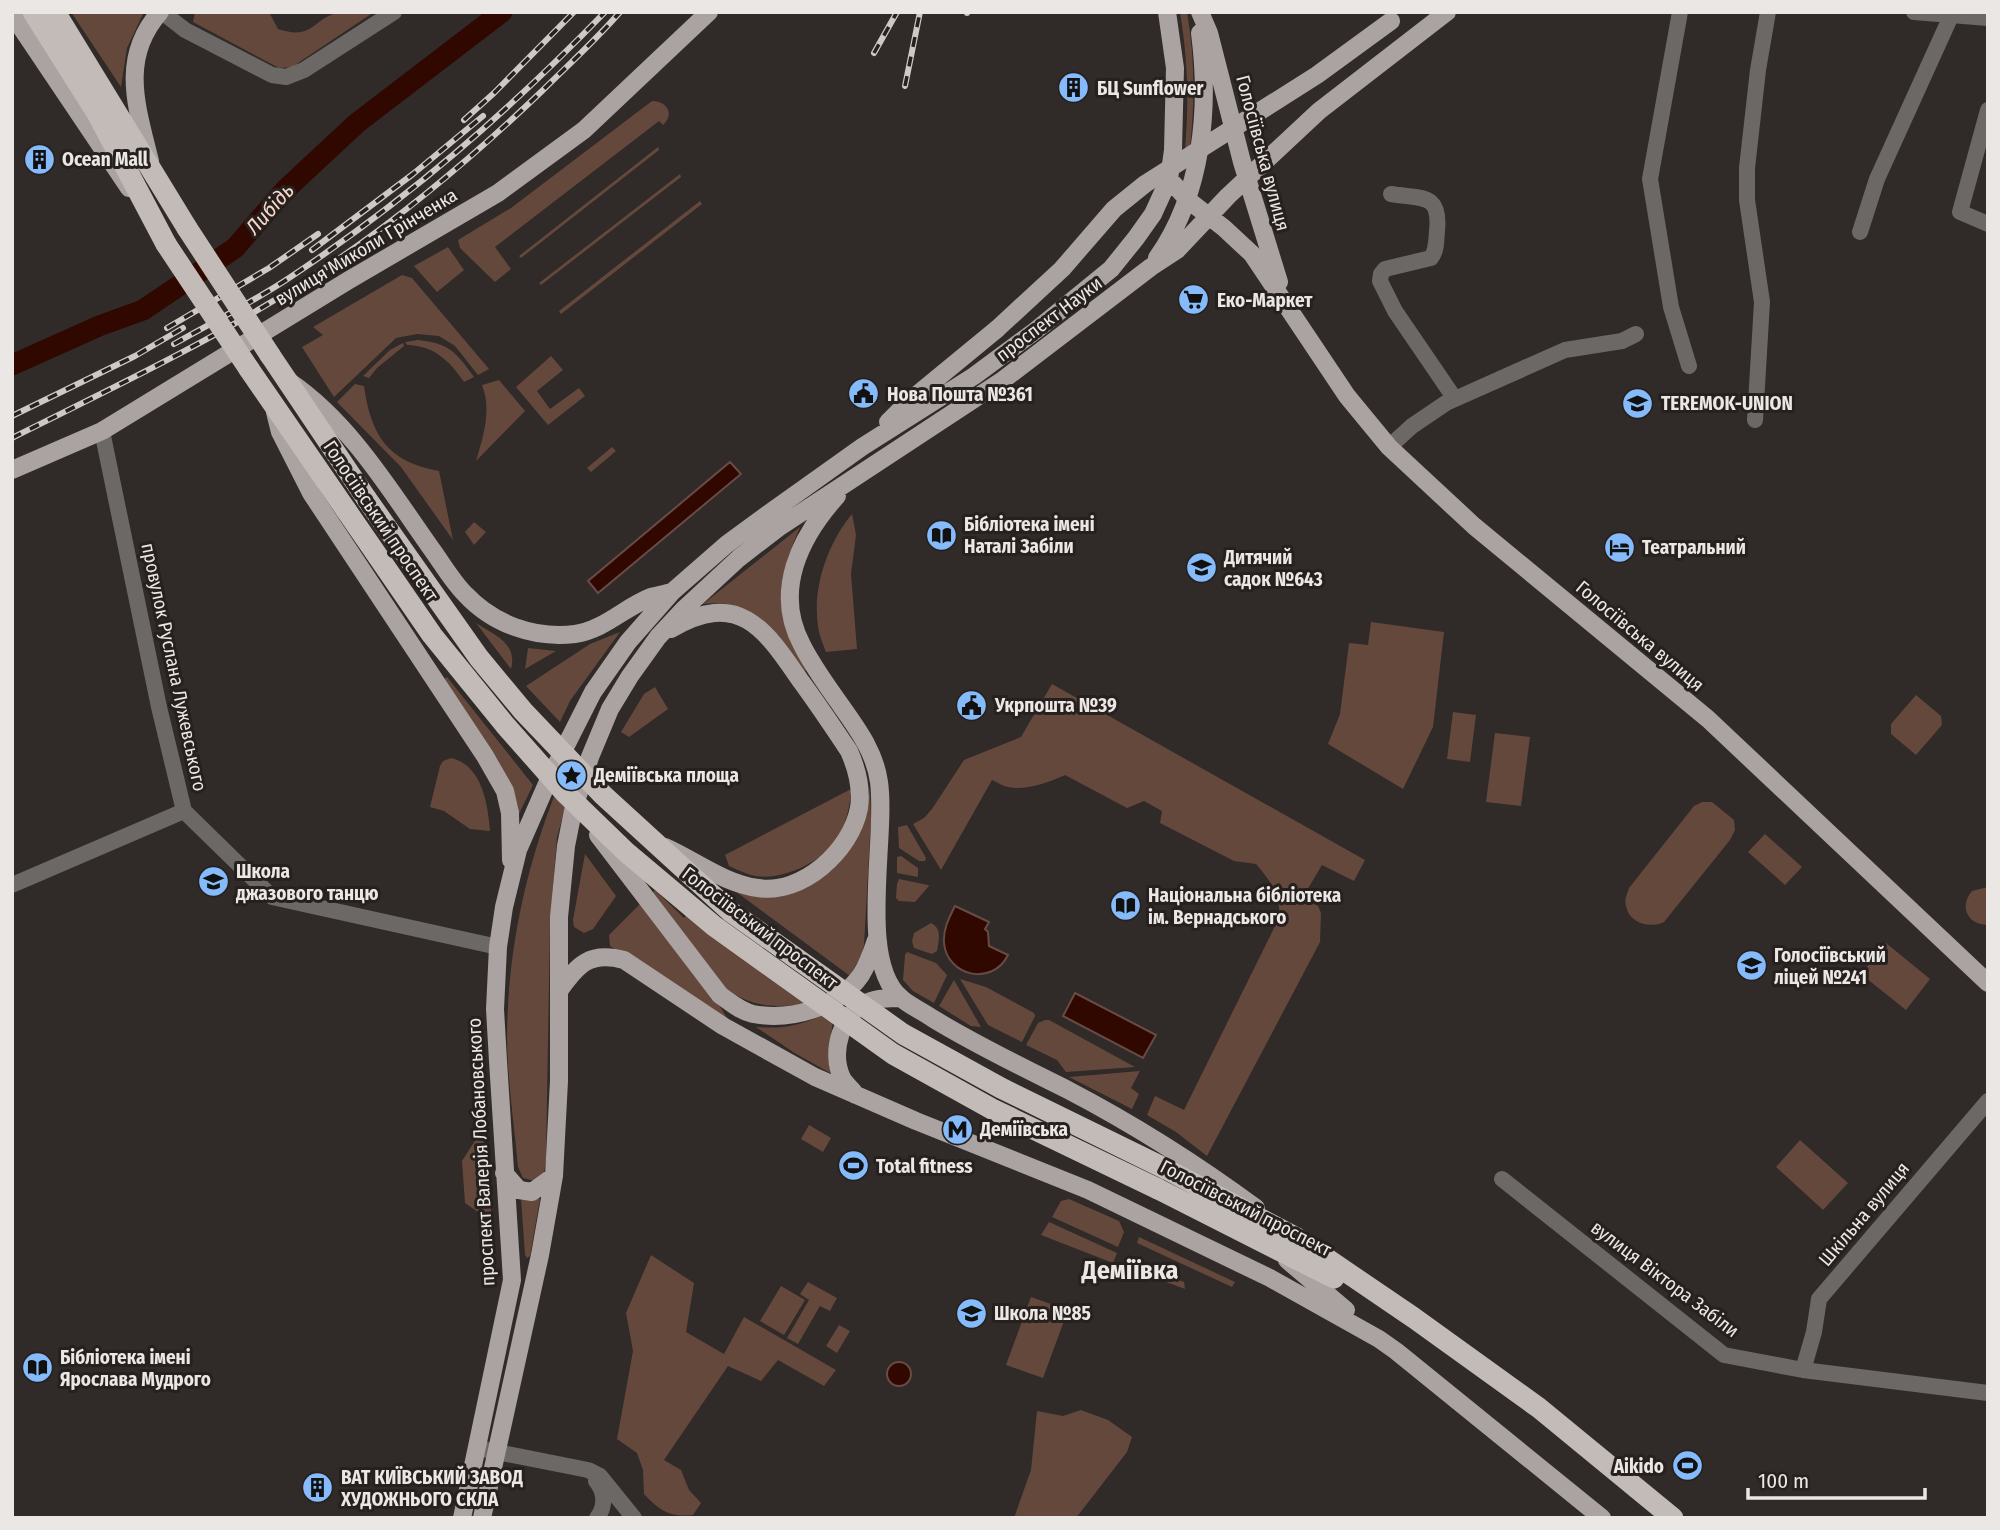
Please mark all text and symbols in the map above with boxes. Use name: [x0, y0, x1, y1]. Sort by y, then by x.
building icon: БЦ Sunflower: [1057, 71, 1091, 105]
street label: Голосіївська вулиця: [1231, 73, 1295, 233]
place label: БЦ Sunflower: [1097, 77, 1205, 100]
building icon: Ocean Mall: [22, 142, 56, 176]
place label: Ocean Mall: [62, 148, 149, 171]
water label: Либідь: [240, 178, 300, 241]
street label: вулиця Миколи Грінченка: [271, 183, 461, 311]
street label: проспект Науки: [991, 272, 1107, 366]
supermarket icon: Еко-Маркет: [1177, 283, 1211, 317]
place label: Еко-Маркет: [1217, 289, 1313, 312]
public building icon: Нова Пошта №361: [847, 377, 881, 411]
place label: Нова Пошта №361: [887, 383, 1033, 406]
school or university icon: TEREMOK-UNION: [1621, 386, 1655, 420]
place label: TEREMOK-UNION: [1661, 392, 1793, 415]
street label: Голосіївський проспект: [319, 436, 444, 606]
place label: Бібліотека імені Наталі Забіли: [964, 513, 1095, 558]
library icon: Бібліотека імені Наталі Забіли: [924, 518, 958, 552]
hotel icon: Театральний: [1602, 530, 1636, 564]
place label: Театральний: [1642, 536, 1746, 559]
street label: провулок Руслана Лужевського: [136, 541, 212, 793]
place label: Дитячий садок №643: [1223, 546, 1323, 591]
school or university icon: Дитячий садок №643: [1184, 551, 1218, 585]
street label: Голосіївська вулиця: [1571, 576, 1709, 696]
public building icon: Укрпошта №39: [955, 688, 989, 722]
place label: Укрпошта №39: [994, 694, 1117, 717]
place icon: Деміївська площа: [554, 758, 588, 792]
place label: Деміївська площа: [593, 764, 739, 787]
place label: Школа джазового танцю: [235, 860, 378, 905]
street label: Голосіївський проспект: [678, 862, 843, 994]
school or university icon: Школа джазового танцю: [196, 865, 230, 899]
place label: Національна бібліотека ім. Вернадського: [1148, 884, 1341, 929]
library icon: Національна бібліотека ім. Вернадського: [1108, 889, 1142, 923]
place label: Голосіївський ліцей №241: [1774, 944, 1886, 989]
school or university icon: Голосіївський ліцей №241: [1734, 949, 1768, 983]
street label: проспект Валерія Лобановського: [462, 1017, 500, 1287]
metro station icon: Деміївська: [940, 1112, 974, 1146]
place label: Деміївська: [979, 1118, 1068, 1141]
sports icon: Total fitness: [836, 1149, 870, 1183]
place label: Total fitness: [876, 1155, 973, 1178]
street label: Голосіївський проспект: [1157, 1155, 1336, 1261]
street label: Шкільна вулиця: [1814, 1157, 1914, 1271]
street label: вулиця Віктора Забіли: [1586, 1216, 1744, 1342]
district label: Деміївка: [1081, 1255, 1179, 1286]
school or university icon: Школа №85: [954, 1296, 988, 1330]
place label: Школа №85: [994, 1302, 1091, 1325]
place label: Бібліотека імені Ярослава Мудрого: [60, 1346, 211, 1391]
library icon: Бібліотека імені Ярослава Мудрого: [20, 1351, 54, 1385]
sports icon: Aikido: [1670, 1449, 1704, 1483]
place label: Aikido: [1613, 1455, 1664, 1478]
scale bar: [1748, 1456, 1925, 1500]
place label: ВАТ КИЇВСЬКИЙ ЗАВОД ХУДОЖНЬОГО СКЛА: [340, 1465, 523, 1511]
text: 100 m: [1758, 1468, 1809, 1494]
building icon: ВАТ КИЇВСЬКИЙ ЗАВОД ХУДОЖНЬОГО СКЛА: [301, 1471, 335, 1505]

